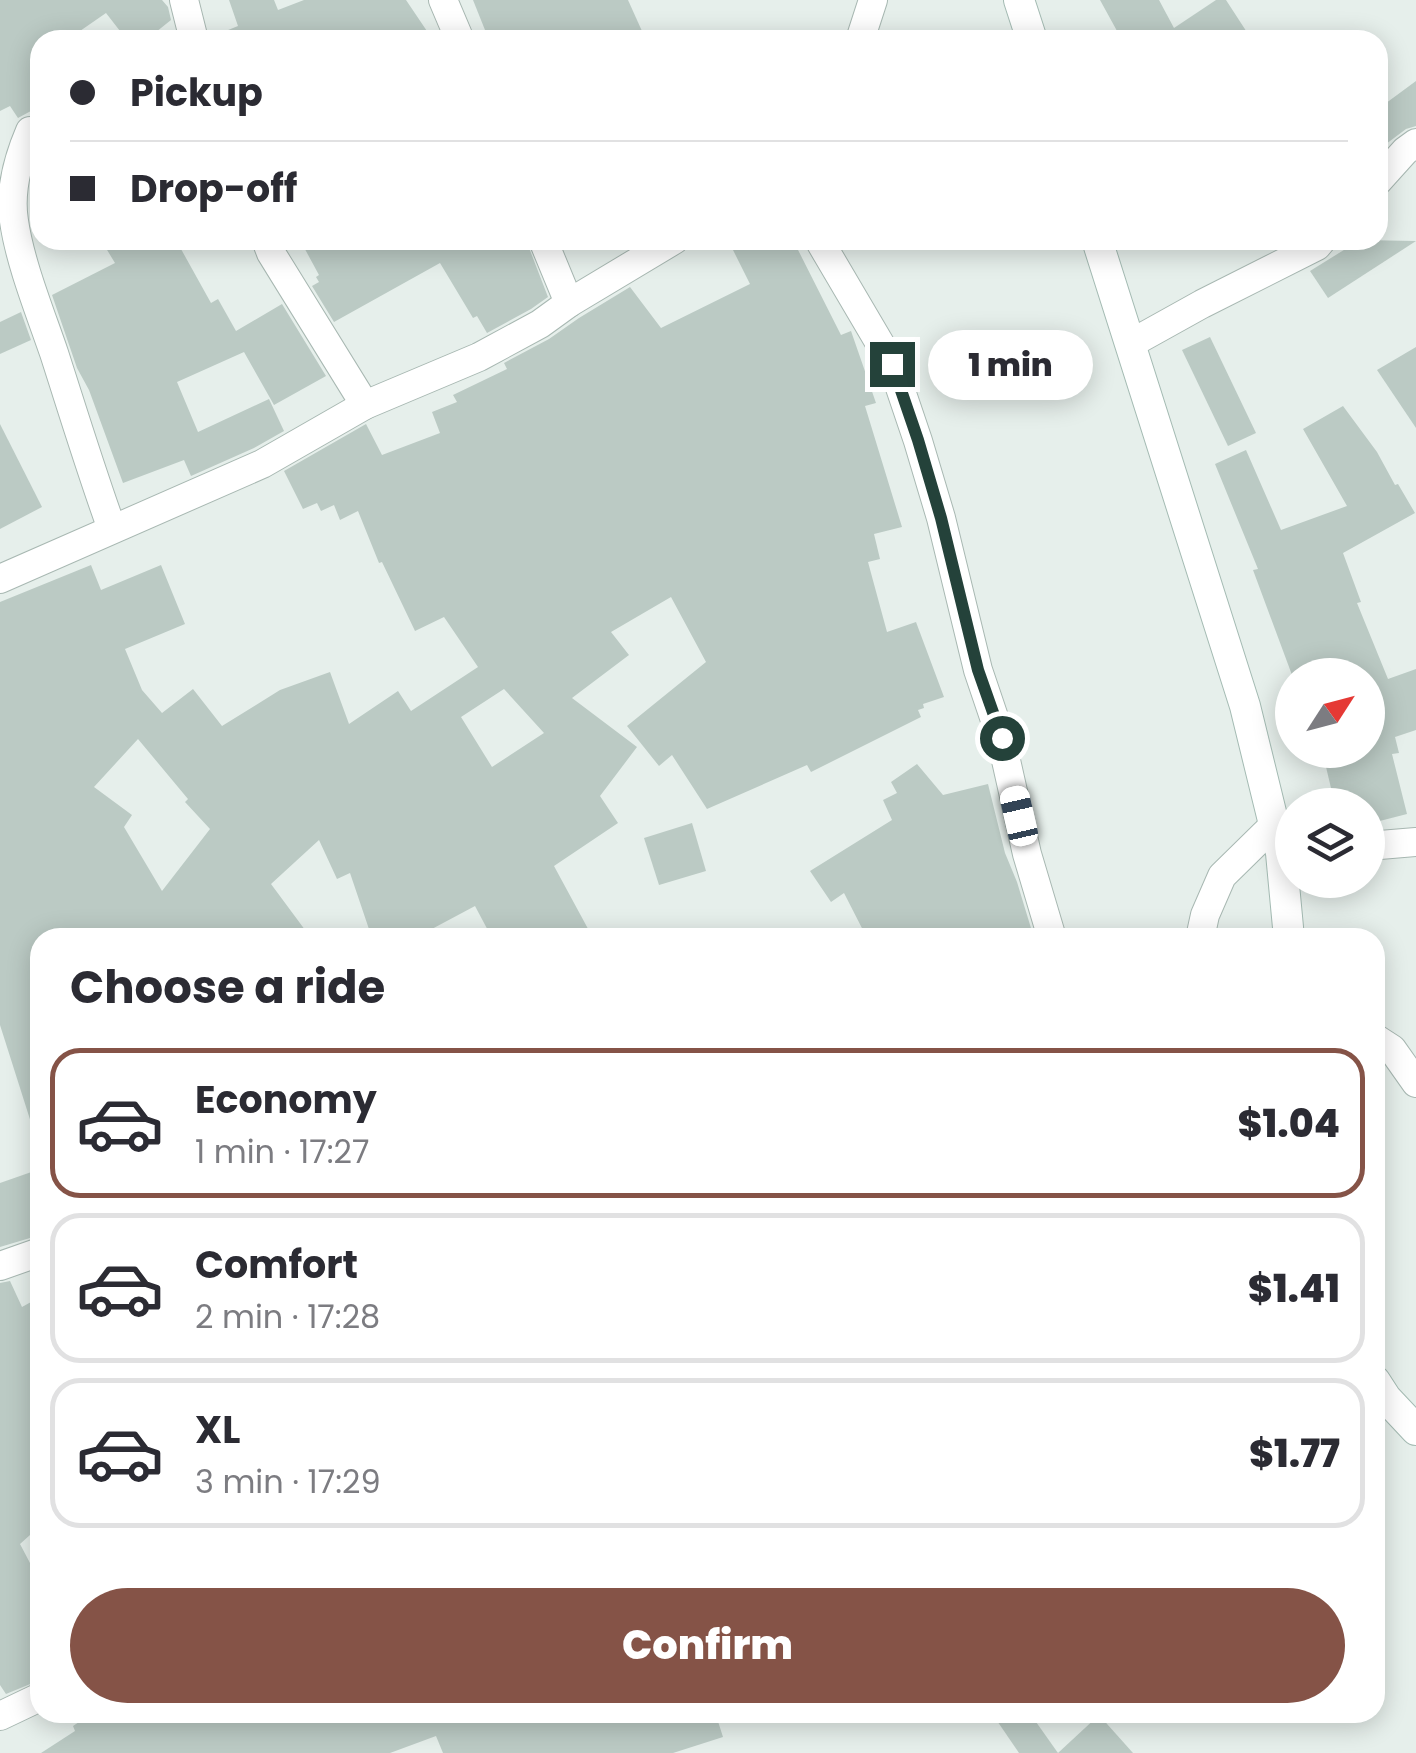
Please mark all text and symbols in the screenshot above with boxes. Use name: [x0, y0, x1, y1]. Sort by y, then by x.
text: Pickup: [130, 66, 263, 119]
text: Drop-off: [130, 162, 298, 215]
callout: 1 min: [927, 329, 1092, 399]
route end: [870, 342, 915, 387]
text: 1 min: [968, 342, 1053, 387]
north arrow: [1275, 658, 1385, 768]
map controls: [1275, 658, 1385, 898]
route start: [980, 716, 1025, 761]
car: [998, 783, 1040, 849]
button: layers: [1275, 788, 1385, 898]
text: Choose a ride: [70, 956, 385, 1019]
text: Economy: [195, 1073, 377, 1126]
icon: car: [75, 1078, 165, 1168]
text: $1.04: [1238, 1097, 1340, 1150]
text: 1 min · 17:27: [195, 1129, 369, 1174]
text: Comfort: [195, 1238, 358, 1291]
icon: car: [75, 1243, 165, 1333]
text: $1.41: [1248, 1262, 1340, 1315]
text: 2 min · 17:28: [195, 1294, 380, 1339]
text: XL: [195, 1403, 240, 1456]
icon: car: [75, 1408, 165, 1498]
text: $1.77: [1249, 1427, 1340, 1480]
text: 3 min · 17:29: [195, 1459, 381, 1504]
button: Confirm: [70, 1588, 1345, 1703]

